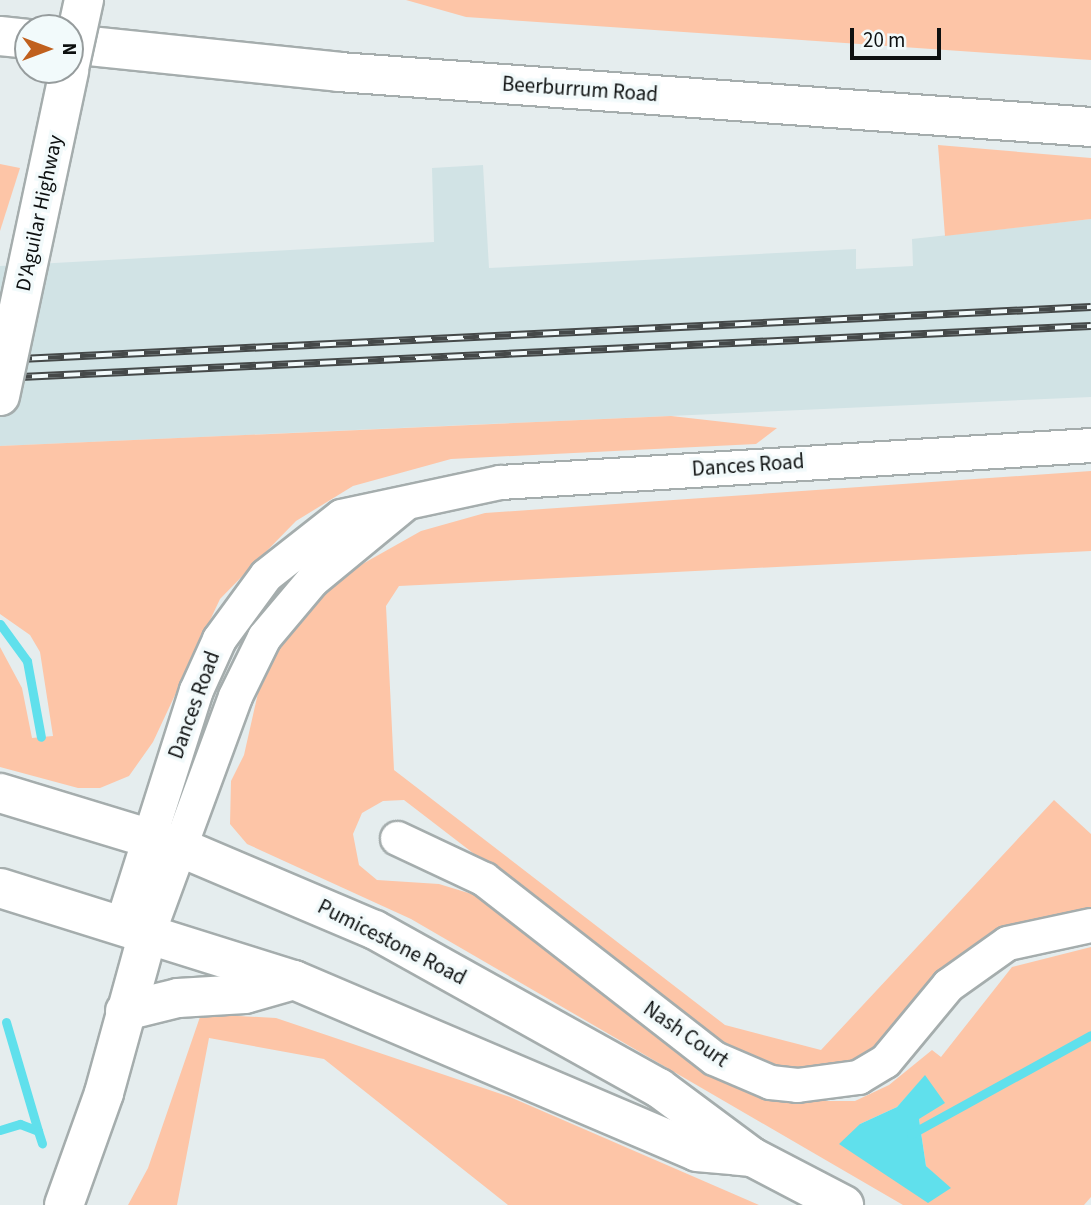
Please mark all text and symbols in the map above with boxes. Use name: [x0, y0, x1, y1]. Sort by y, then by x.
north arrow: [14, 14, 84, 84]
scale bar: [853, 14, 944, 58]
text: 20 m: [863, 25, 905, 55]
text: N: [55, 43, 82, 55]
street label: Beerburrum Road: [501, 71, 659, 107]
street label: D'Aguilar Highway: [10, 133, 68, 293]
street label: Dances Road: [691, 449, 805, 481]
street label: Dances Road: [163, 648, 225, 762]
street label: Pumicestone Road: [314, 894, 470, 990]
street label: Nash Court: [639, 996, 733, 1072]

